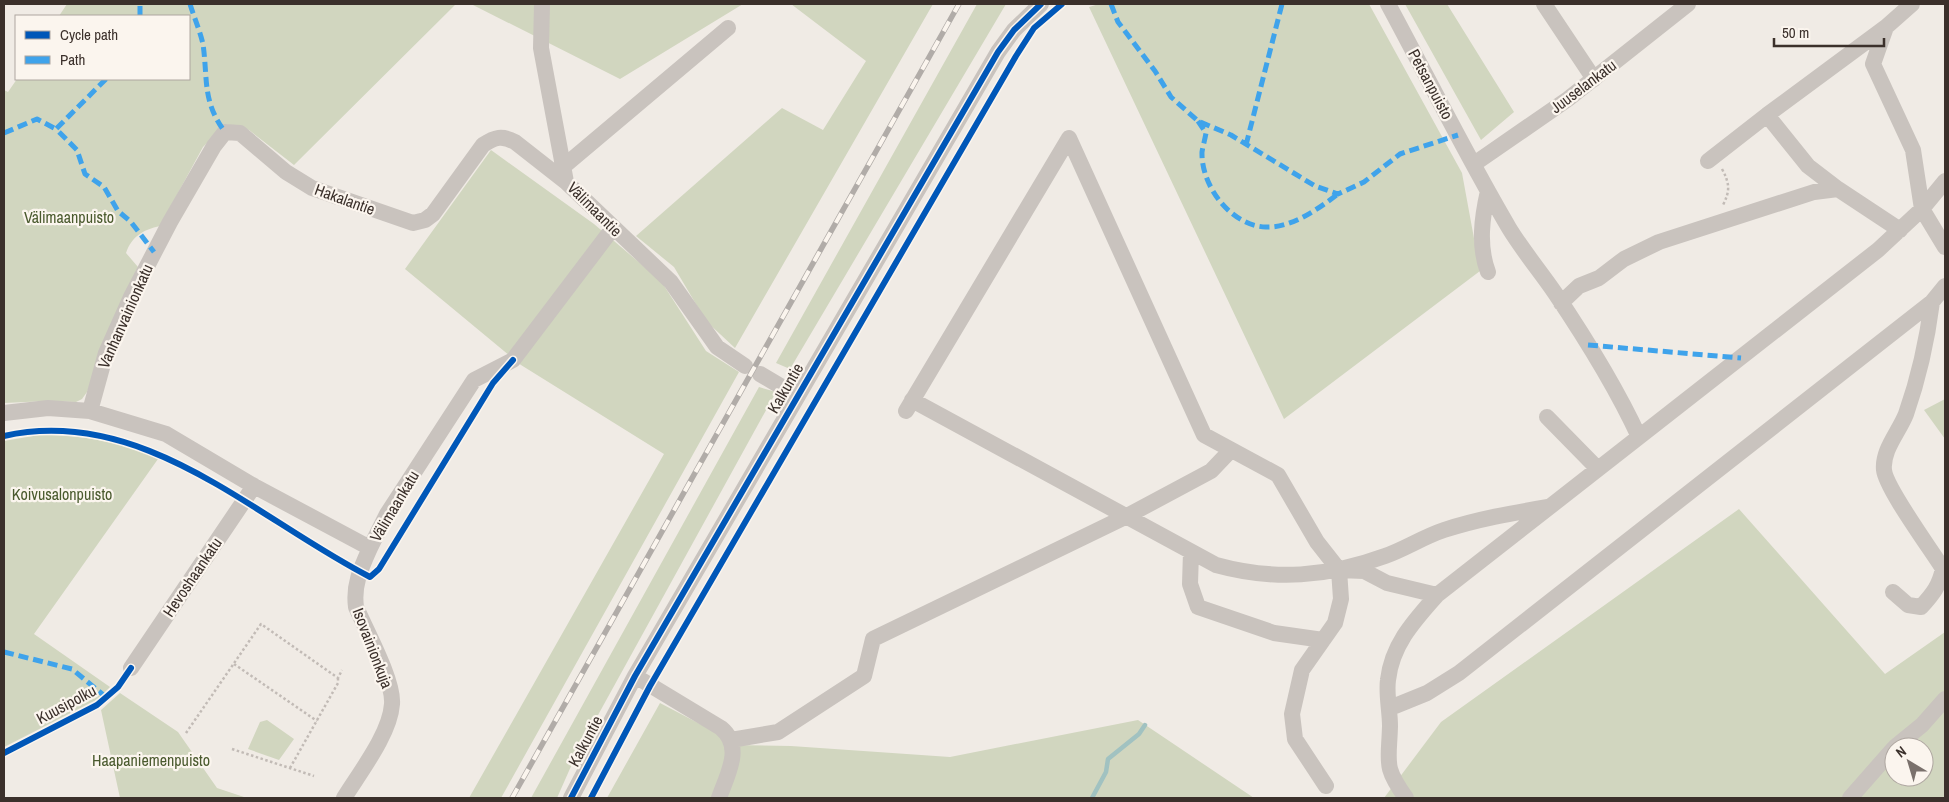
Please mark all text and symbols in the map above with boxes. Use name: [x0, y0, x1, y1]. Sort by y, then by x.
legend: [15, 15, 190, 80]
scale bar: [1774, 15, 1884, 47]
text: 50 m: [1782, 22, 1809, 43]
text: Cycle path: [60, 24, 118, 45]
street label: Petsanpuisto: [1403, 45, 1459, 123]
text: Path: [60, 49, 85, 70]
street label: Juuselankatu: [1546, 54, 1620, 118]
street label: Välimaantie: [563, 177, 627, 241]
street label: Hakalantie: [312, 178, 378, 220]
park label: Välimaanpuisto: [24, 206, 114, 228]
street label: Vanhanvainionkatu: [92, 260, 158, 372]
street label: Kalkuntie: [762, 359, 808, 417]
street label: Välimaankatu: [364, 466, 424, 546]
park label: Koivusalonpuisto: [12, 483, 112, 505]
street label: Hevoshaankatu: [157, 533, 227, 621]
street label: Isovainionkuja: [348, 605, 399, 692]
street label: Kuusipolku: [32, 679, 100, 729]
street label: Kalkuntie: [562, 712, 608, 770]
north arrow: [1884, 737, 1934, 787]
text: N: [1892, 742, 1910, 761]
park label: Haapaniemenpuisto: [92, 749, 210, 771]

